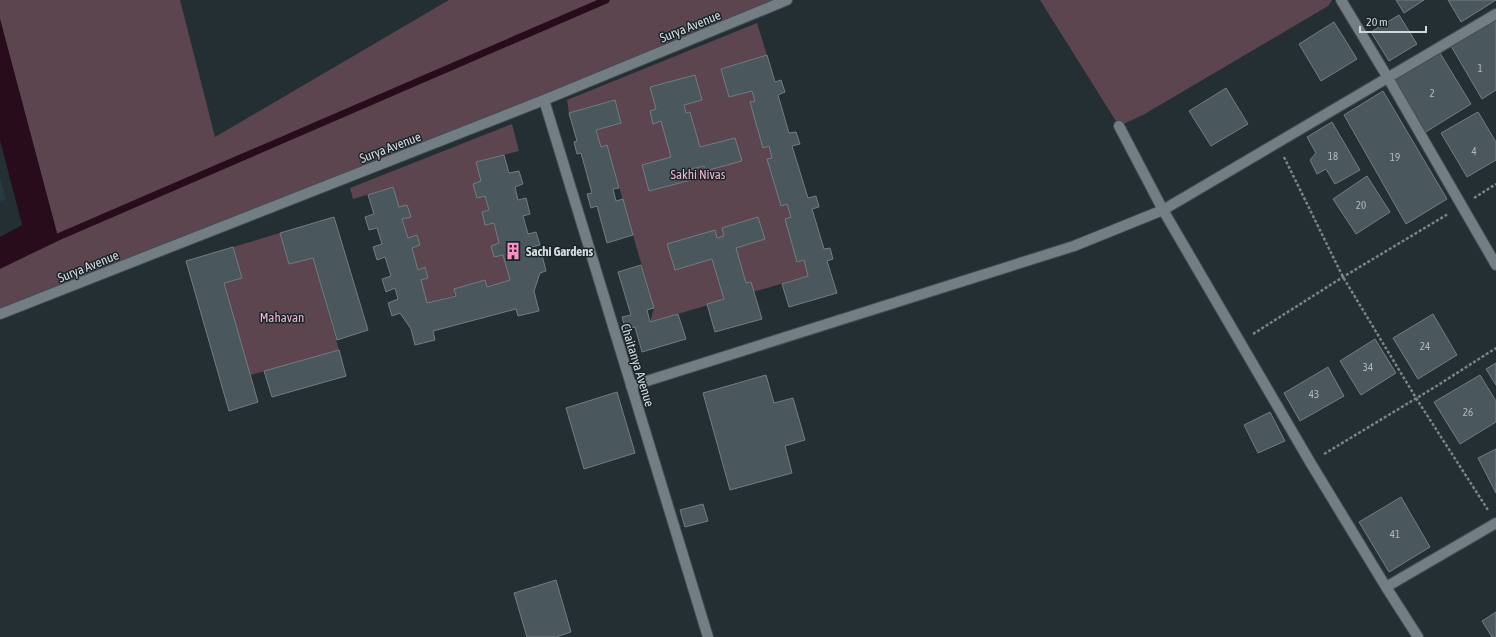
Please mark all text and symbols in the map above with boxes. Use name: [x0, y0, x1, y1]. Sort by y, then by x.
street label: Surya Avenue: [657, 7, 723, 46]
scale bar: [1360, 8, 1426, 34]
text: 20 m: [1366, 15, 1388, 29]
house number: 1: [1477, 62, 1483, 74]
house number: 2: [1429, 87, 1435, 99]
street label: Surya Avenue: [357, 129, 423, 166]
house number: 4: [1471, 145, 1477, 157]
house number: 18: [1328, 150, 1338, 162]
house number: 19: [1390, 151, 1400, 163]
park label: Sakhi Nivas: [671, 167, 726, 182]
house number: 20: [1356, 199, 1366, 211]
building icon: Sachi Gardens: [503, 241, 523, 261]
place label: Sachi Gardens: [526, 244, 594, 259]
street label: Surya Avenue: [55, 247, 121, 286]
park label: Mahavan: [260, 310, 304, 325]
street label: Chaitanya Avenue: [618, 322, 657, 409]
house number: 24: [1420, 340, 1430, 352]
house number: 34: [1363, 361, 1373, 373]
house number: 43: [1309, 388, 1319, 400]
house number: 26: [1463, 406, 1473, 418]
house number: 41: [1390, 528, 1400, 540]

